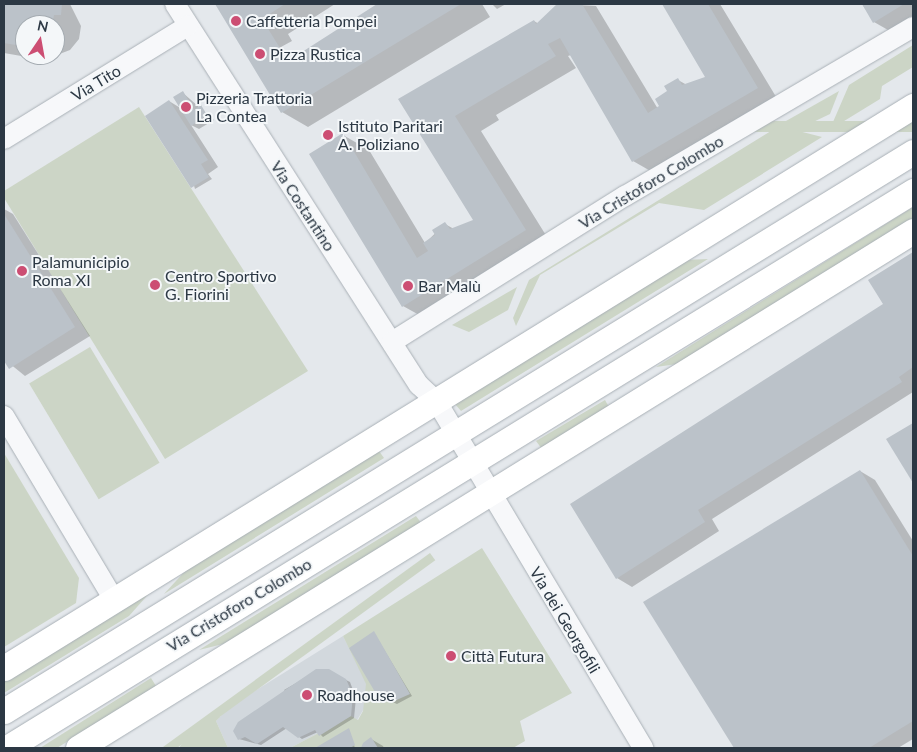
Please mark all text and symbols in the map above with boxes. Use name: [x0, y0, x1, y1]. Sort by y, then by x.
place label: Caffetteria Pompei: [246, 11, 377, 31]
north arrow: [15, 15, 65, 65]
marker: Caffetteria Pompei: [230, 15, 242, 27]
text: N: [36, 16, 50, 35]
place label: Pizza Rustica: [270, 44, 361, 64]
marker: Pizza Rustica: [254, 48, 266, 60]
street label: Via Tito: [68, 61, 124, 105]
place label: Pizzeria Trattoria La Contea: [196, 88, 313, 126]
marker: Pizzeria Trattoria La Contea: [180, 101, 192, 113]
place label: Istituto Paritari A. Poliziano: [338, 116, 443, 154]
marker: Istituto Paritari A. Poliziano: [322, 129, 334, 141]
street label: Via Cristoforo Colombo: [575, 131, 727, 233]
street label: Via Costantino: [267, 157, 339, 255]
place label: Palamunicipio Roma XI: [32, 252, 129, 290]
marker: Palamunicipio Roma XI: [16, 265, 28, 277]
place label: Centro Sportivo G. Fiorini: [165, 266, 277, 304]
place label: Bar Malù: [418, 276, 481, 296]
marker: Centro Sportivo G. Fiorini: [149, 279, 161, 291]
marker: Bar Malù: [402, 280, 414, 292]
street label: Via Cristoforo Colombo: [163, 554, 315, 656]
street label: Via dei Georgofili: [526, 563, 604, 677]
place label: Città Futura: [461, 646, 544, 666]
marker: Città Futura: [445, 650, 457, 662]
place label: Roadhouse: [317, 685, 395, 705]
marker: Roadhouse: [301, 689, 313, 701]

